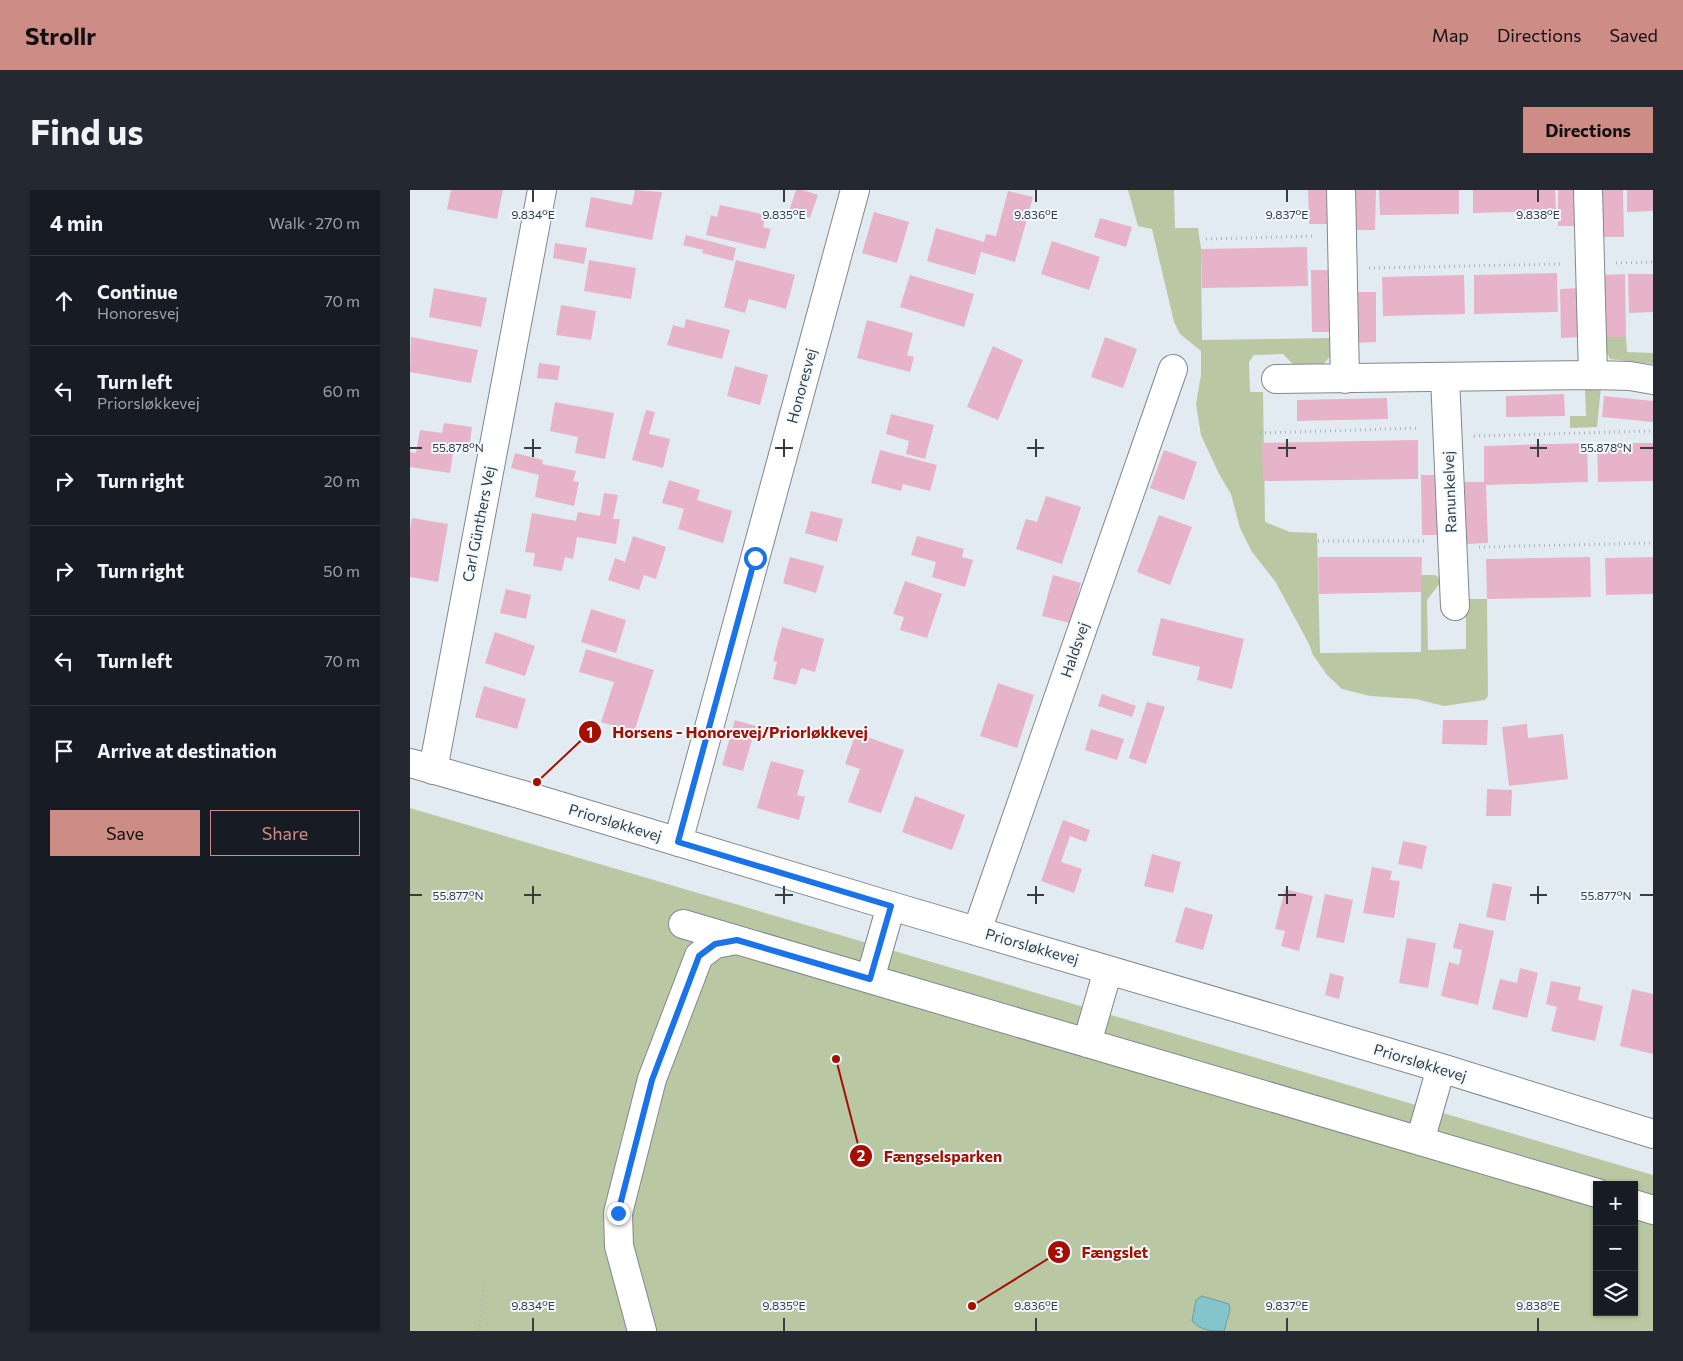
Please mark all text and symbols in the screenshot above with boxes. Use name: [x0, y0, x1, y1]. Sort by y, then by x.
text: Strollr: [25, 21, 96, 50]
text: Map: [1432, 24, 1469, 46]
text: Directions: [1497, 24, 1581, 46]
text: Saved: [1609, 24, 1658, 46]
button: Directions: [1523, 107, 1653, 153]
text: Find us: [30, 109, 144, 152]
text: 9.834°E: [511, 207, 555, 221]
text: 9.835°E: [762, 207, 806, 221]
text: 9.836°E: [1014, 207, 1058, 221]
text: 9.837°E: [1266, 207, 1308, 221]
text: 9.838°E: [1516, 207, 1560, 221]
text: 4 min: [50, 210, 103, 235]
text: Walk · 270 m: [269, 213, 360, 232]
text: Continue: [97, 280, 177, 303]
icon: ahead: [50, 287, 78, 315]
text: 70 m: [324, 291, 360, 310]
text: Honoresvej: [97, 303, 179, 322]
street label: Honoresvej: [782, 346, 820, 425]
text: Turn left: [97, 370, 172, 393]
icon: left: [50, 377, 78, 405]
text: 60 m: [323, 381, 360, 400]
text: Priorsløkkevej: [97, 393, 200, 412]
text: 55.878°N: [432, 440, 484, 454]
text: 55.878°N: [1580, 440, 1632, 454]
street label: Ranunkelvej: [1439, 451, 1459, 533]
street label: Carl Günthers Vej: [458, 464, 498, 583]
icon: right: [50, 467, 78, 495]
text: Turn right: [97, 469, 184, 492]
text: 20 m: [324, 471, 360, 490]
route start: [744, 547, 767, 570]
icon: right: [50, 557, 78, 585]
text: Turn right: [97, 559, 184, 582]
text: 50 m: [323, 561, 360, 580]
street label: Haldsvej: [1056, 620, 1092, 680]
icon: left: [50, 647, 78, 675]
text: Turn left: [97, 649, 172, 672]
text: 70 m: [324, 651, 360, 670]
callout: Horsens - Honorevej/Priorløkkevej: [577, 717, 878, 748]
text: Horsens - Honorevej/Priorløkkevej: [612, 722, 868, 741]
text: 1: [587, 723, 593, 741]
icon: arrive: [50, 737, 78, 765]
text: Arrive at destination: [97, 739, 277, 762]
street label: Priorsløkkevej: [567, 799, 664, 845]
button: Save: [50, 810, 200, 856]
button: Share: [210, 810, 360, 856]
text: 55.877°N: [433, 888, 483, 902]
text: 55.877°N: [1581, 888, 1631, 902]
street label: Priorsløkkevej: [983, 924, 1081, 968]
street label: Priorsløkkevej: [1372, 1039, 1469, 1085]
callout: Fængselsparken: [848, 1141, 1012, 1172]
text: 2: [857, 1146, 865, 1164]
text: Fængselsparken: [884, 1146, 1002, 1165]
map controls: [1593, 1181, 1638, 1316]
button: +: [1593, 1181, 1638, 1226]
route end: [607, 1202, 630, 1225]
button: −: [1593, 1226, 1638, 1271]
callout: Fængslet: [1046, 1237, 1158, 1268]
text: Fængslet: [1082, 1242, 1149, 1261]
text: 3: [1055, 1243, 1064, 1261]
button: layers: [1593, 1271, 1638, 1316]
text: 9.834°E: [511, 1298, 555, 1312]
text: 9.835°E: [762, 1298, 806, 1312]
text: 9.836°E: [1014, 1298, 1058, 1312]
text: 9.837°E: [1266, 1298, 1308, 1312]
text: 9.838°E: [1516, 1298, 1560, 1312]

